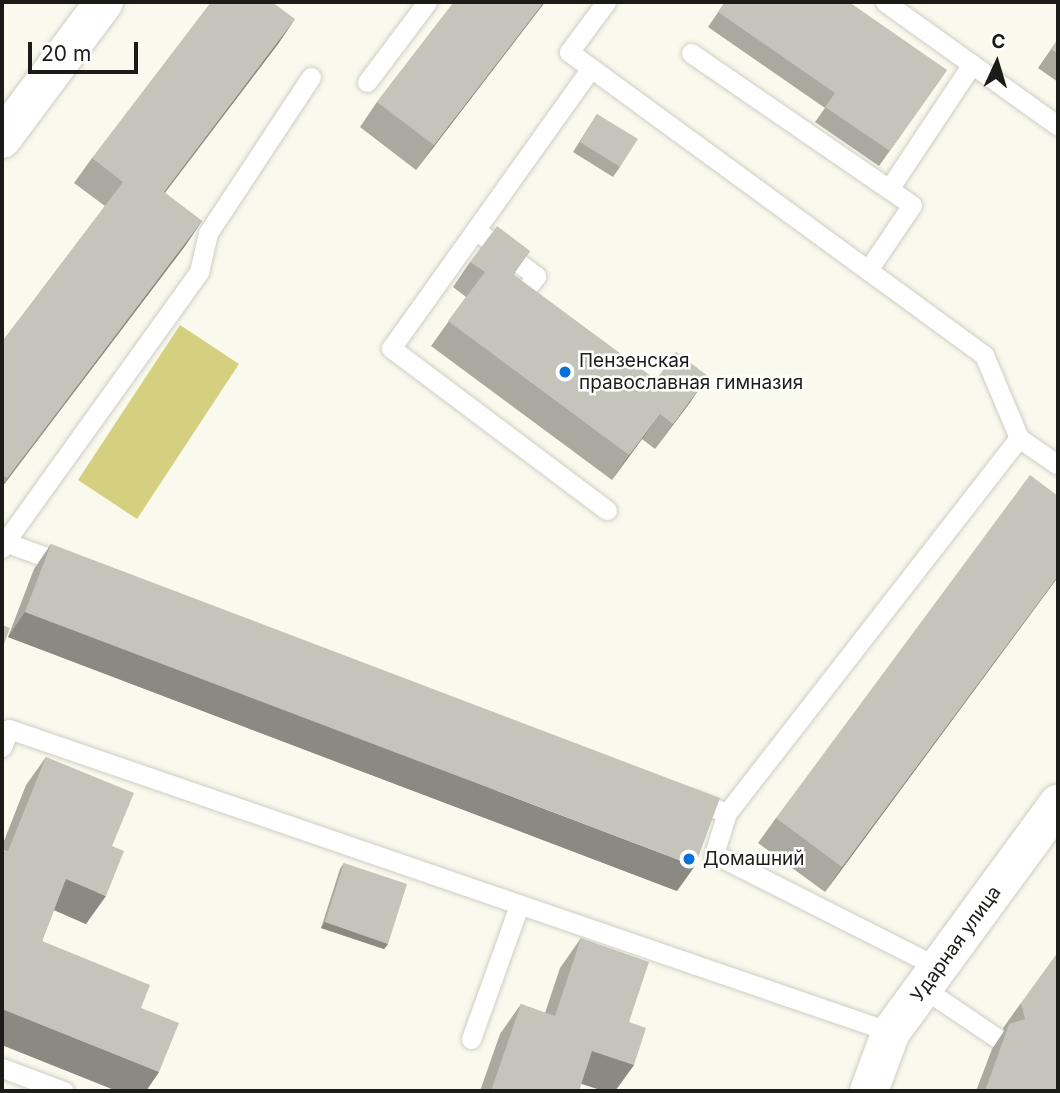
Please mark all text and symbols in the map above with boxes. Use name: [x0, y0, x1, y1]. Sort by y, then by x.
scale bar: [32, 28, 142, 72]
north arrow: [962, 28, 1032, 98]
text: С: [991, 30, 1006, 54]
text: 20 m: [41, 41, 91, 66]
place label: Пензенская православная гимназия: [579, 350, 803, 394]
marker: Пензенская православная гимназия: [557, 364, 573, 380]
place label: Домашний: [703, 848, 805, 870]
marker: Домашний: [681, 851, 697, 867]
street label: Ударная улица: [906, 881, 1006, 1007]

